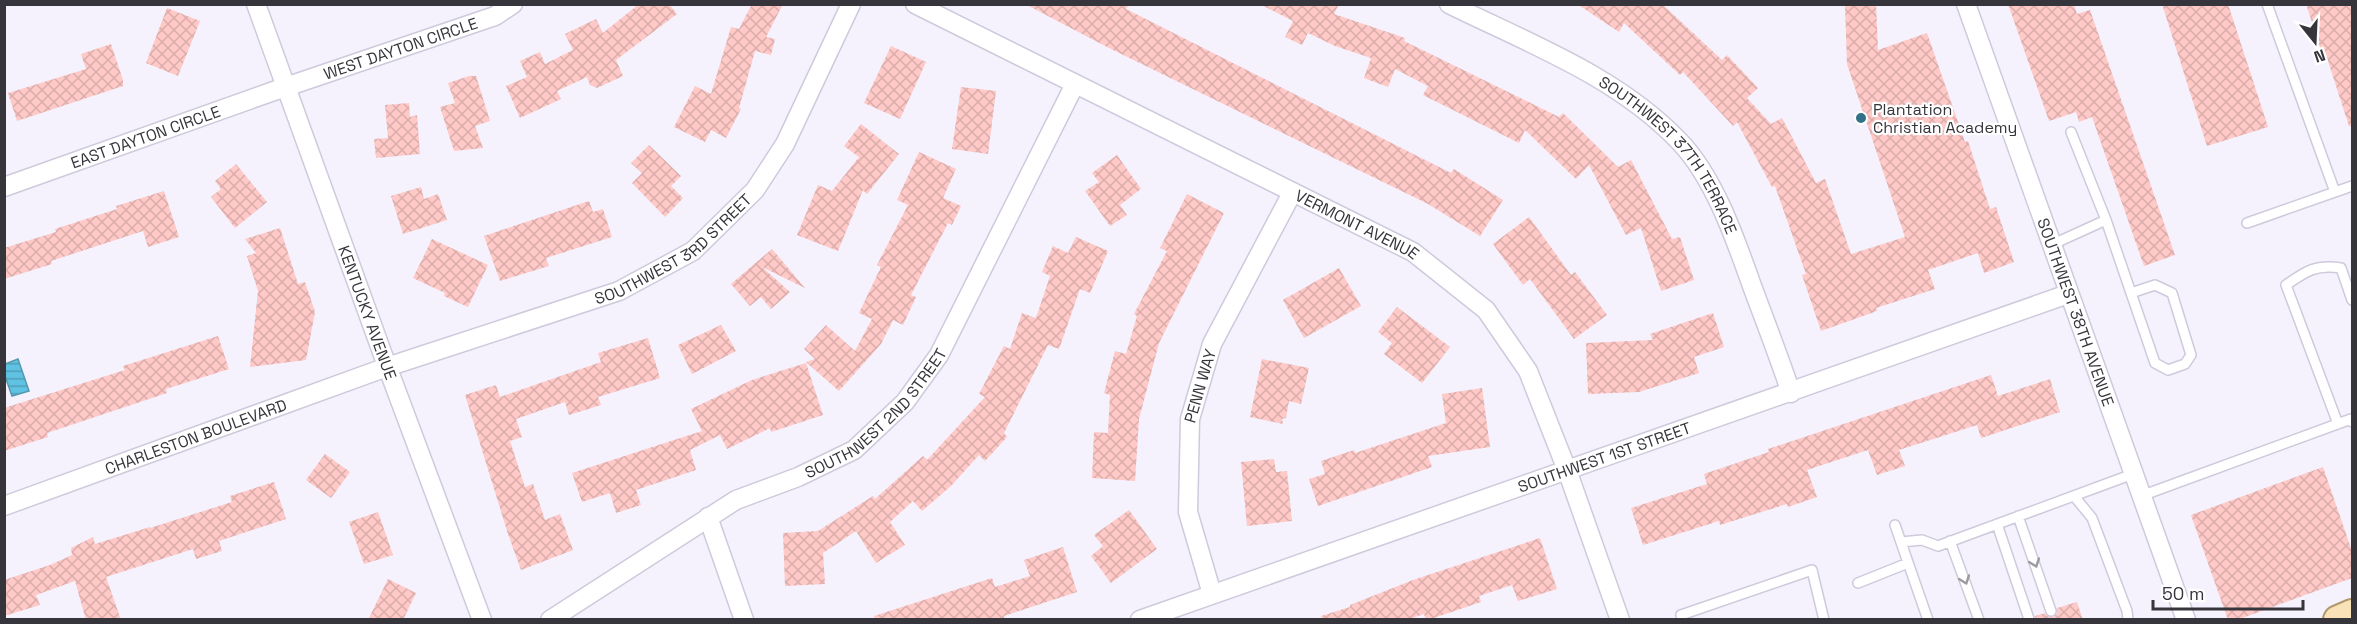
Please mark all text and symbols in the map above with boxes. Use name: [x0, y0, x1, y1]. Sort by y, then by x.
north arrow: [2285, 12, 2345, 72]
street label: WEST DAYTON CIRCLE: [321, 13, 480, 84]
text: N: [2311, 44, 2328, 67]
street label: SOUTHWEST 37TH TERRACE: [1595, 71, 1742, 237]
place label: Plantation Christian Academy: [1873, 99, 2017, 138]
street label: EAST DAYTON CIRCLE: [68, 101, 223, 173]
marker: Plantation Christian Academy: [1854, 111, 1868, 125]
street label: VERMONT AVENUE: [1292, 185, 1423, 264]
street label: SOUTHWEST 3RD STREET: [592, 189, 756, 309]
street label: SOUTHWEST 38TH AVENUE: [2032, 215, 2119, 409]
street label: KENTUCKY AVENUE: [333, 243, 401, 383]
street label: SOUTHWEST 2ND STREET: [801, 345, 952, 483]
street label: PENN WAY: [1179, 346, 1221, 425]
street label: CHARLESTON BOULEVARD: [102, 394, 290, 480]
street label: SOUTHWEST 1ST STREET: [1515, 417, 1694, 497]
one-way arrow: [2027, 558, 2040, 568]
scale bar: [2153, 573, 2303, 611]
one-way arrow: [1957, 574, 1970, 585]
text: 50 m: [2162, 582, 2204, 605]

